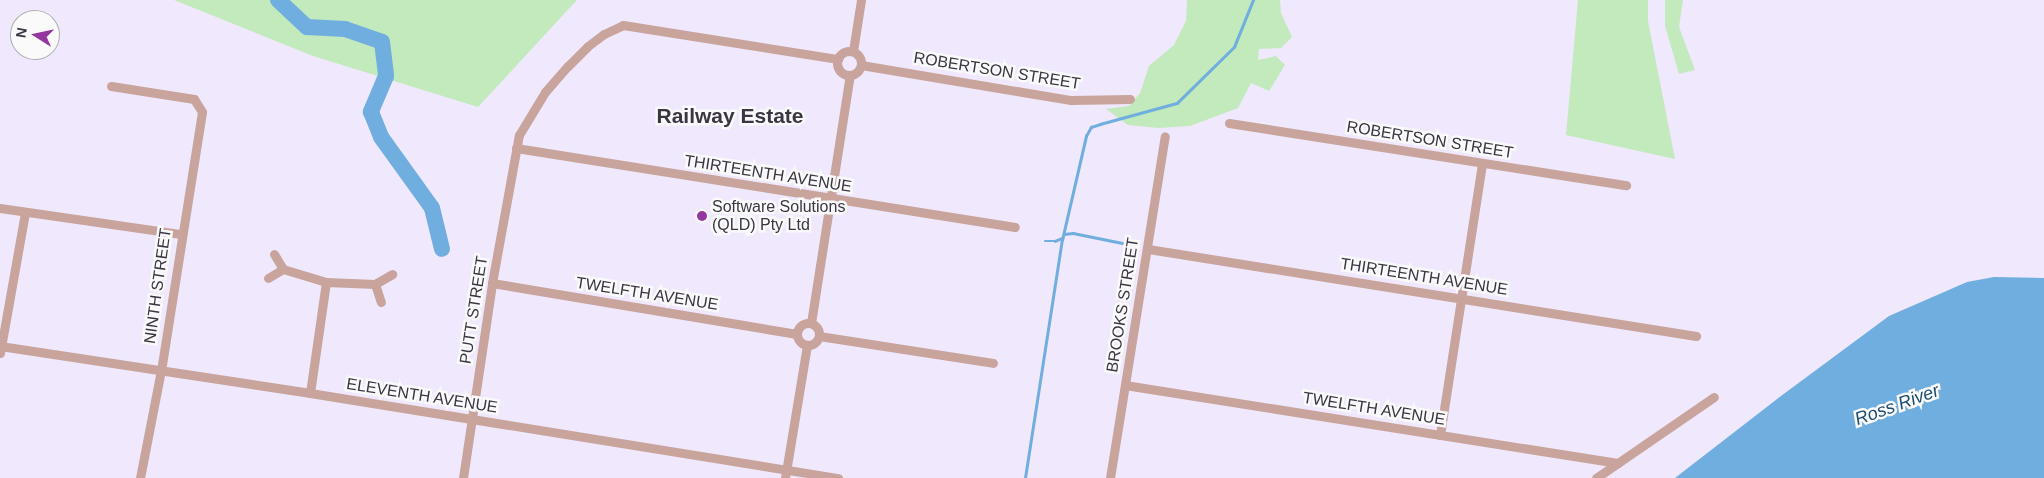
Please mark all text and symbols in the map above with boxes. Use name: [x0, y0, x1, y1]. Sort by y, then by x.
north arrow: [10, 10, 60, 60]
text: N: [12, 26, 30, 39]
street label: ROBERTSON STREET: [912, 48, 1082, 94]
district label: Railway Estate: [656, 103, 804, 129]
street label: ROBERTSON STREET: [1345, 117, 1515, 163]
street label: THIRTEENTH AVENUE: [682, 151, 854, 197]
place label: Software Solutions (QLD) Pty Ltd: [712, 197, 845, 235]
marker: Software Solutions (QLD) Pty Ltd: [696, 210, 708, 222]
street label: NINTH STREET: [140, 227, 176, 345]
street label: BROOKS STREET: [1103, 236, 1143, 374]
street label: THIRTEENTH AVENUE: [1338, 254, 1510, 300]
street label: PUTT STREET: [456, 255, 492, 365]
street label: TWELFTH AVENUE: [574, 273, 720, 315]
street label: ELEVENTH AVENUE: [345, 375, 499, 417]
water label: Ross River: [1852, 380, 1942, 430]
street label: TWELFTH AVENUE: [1301, 388, 1447, 430]

